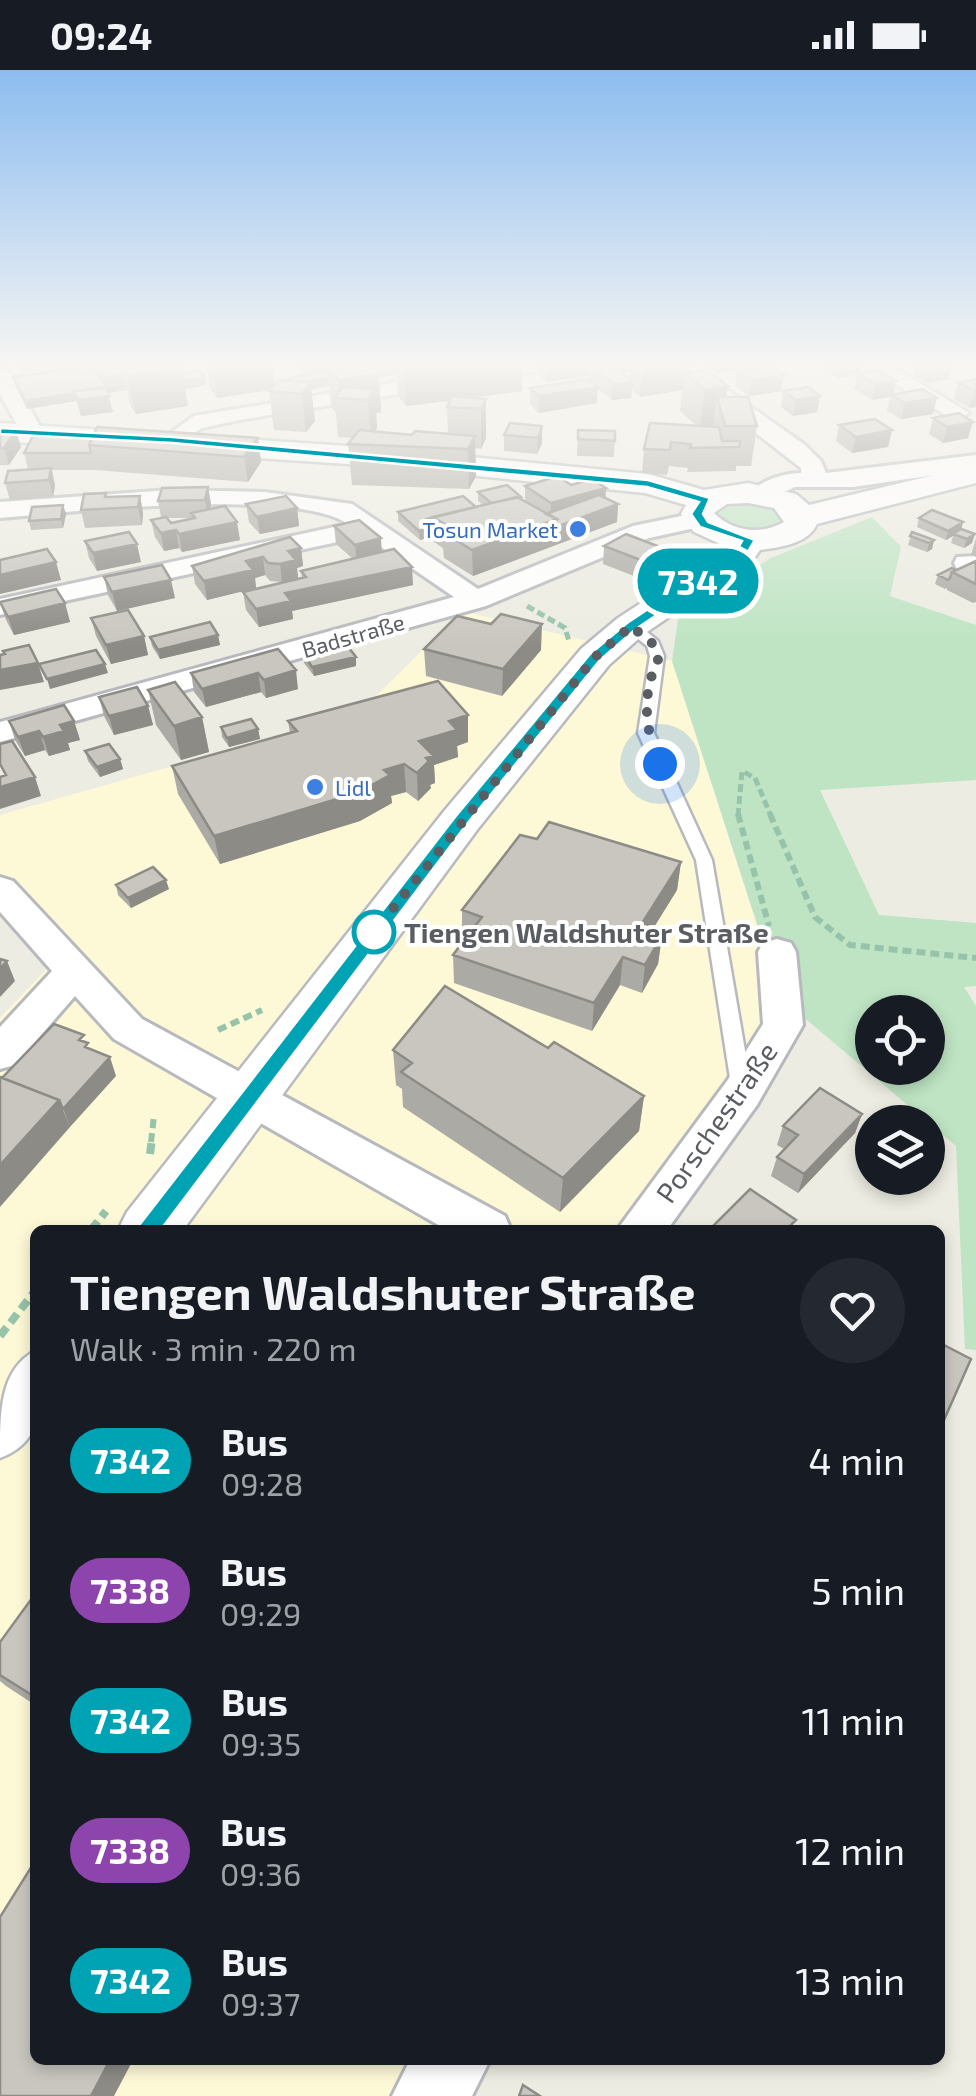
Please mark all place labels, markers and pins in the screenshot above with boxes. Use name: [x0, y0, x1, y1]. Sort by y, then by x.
place label: Tosun Market: [423, 516, 558, 542]
marker: Tosun Market: [567, 518, 589, 540]
place label: Lidl: [335, 774, 371, 800]
marker: Lidl: [304, 776, 326, 798]
marker: Tiengen Waldshuter Straße: [353, 911, 395, 953]
place label: Tiengen Waldshuter Straße: [404, 915, 769, 949]

